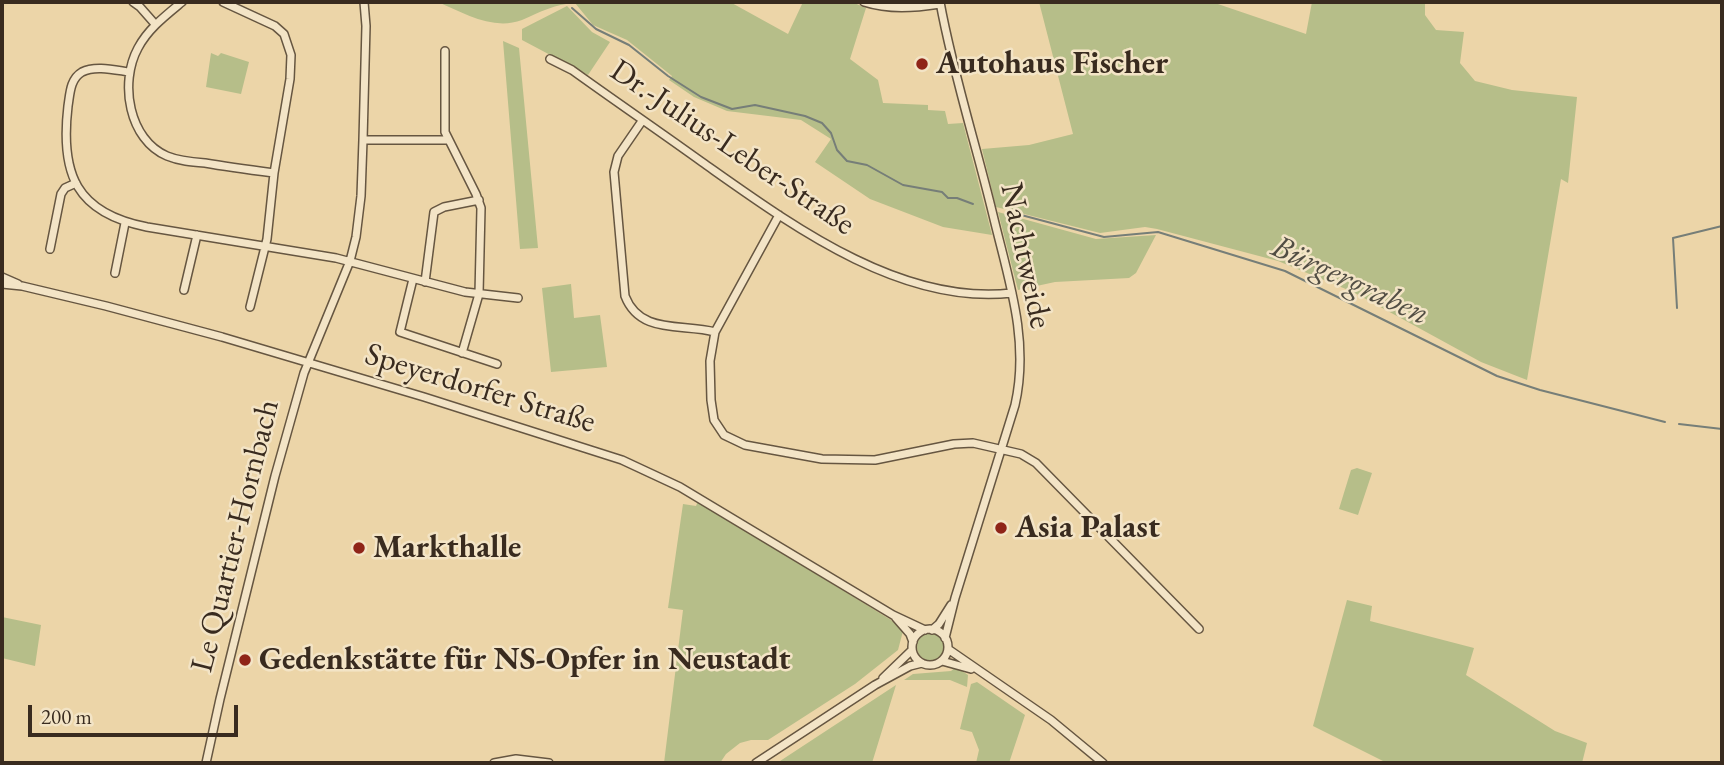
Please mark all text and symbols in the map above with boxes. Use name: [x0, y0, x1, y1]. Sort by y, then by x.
place label: Autohaus Fischer: [936, 45, 1168, 83]
street label: Dr.-Julius-Leber-Straße: [602, 52, 862, 244]
marker: Autohaus Fischer: [914, 56, 930, 72]
street label: Nachtweide: [991, 180, 1059, 332]
water label: Bürgergraben: [1265, 227, 1435, 335]
street label: Speyerdorfer Straße: [360, 336, 600, 442]
street label: Le Quartier-Hornbach: [184, 396, 288, 676]
place label: Asia Palast: [1015, 509, 1160, 547]
marker: Asia Palast: [993, 520, 1009, 536]
place label: Markthalle: [373, 529, 521, 567]
marker: Markthalle: [351, 540, 367, 556]
place label: Gedenkstätte für NS-Opfer in Neustadt: [259, 641, 790, 679]
marker: Gedenkstätte für NS-Opfer in Neustadt: [237, 652, 253, 668]
scale bar: [32, 692, 242, 736]
text: 200 m: [41, 703, 92, 730]

